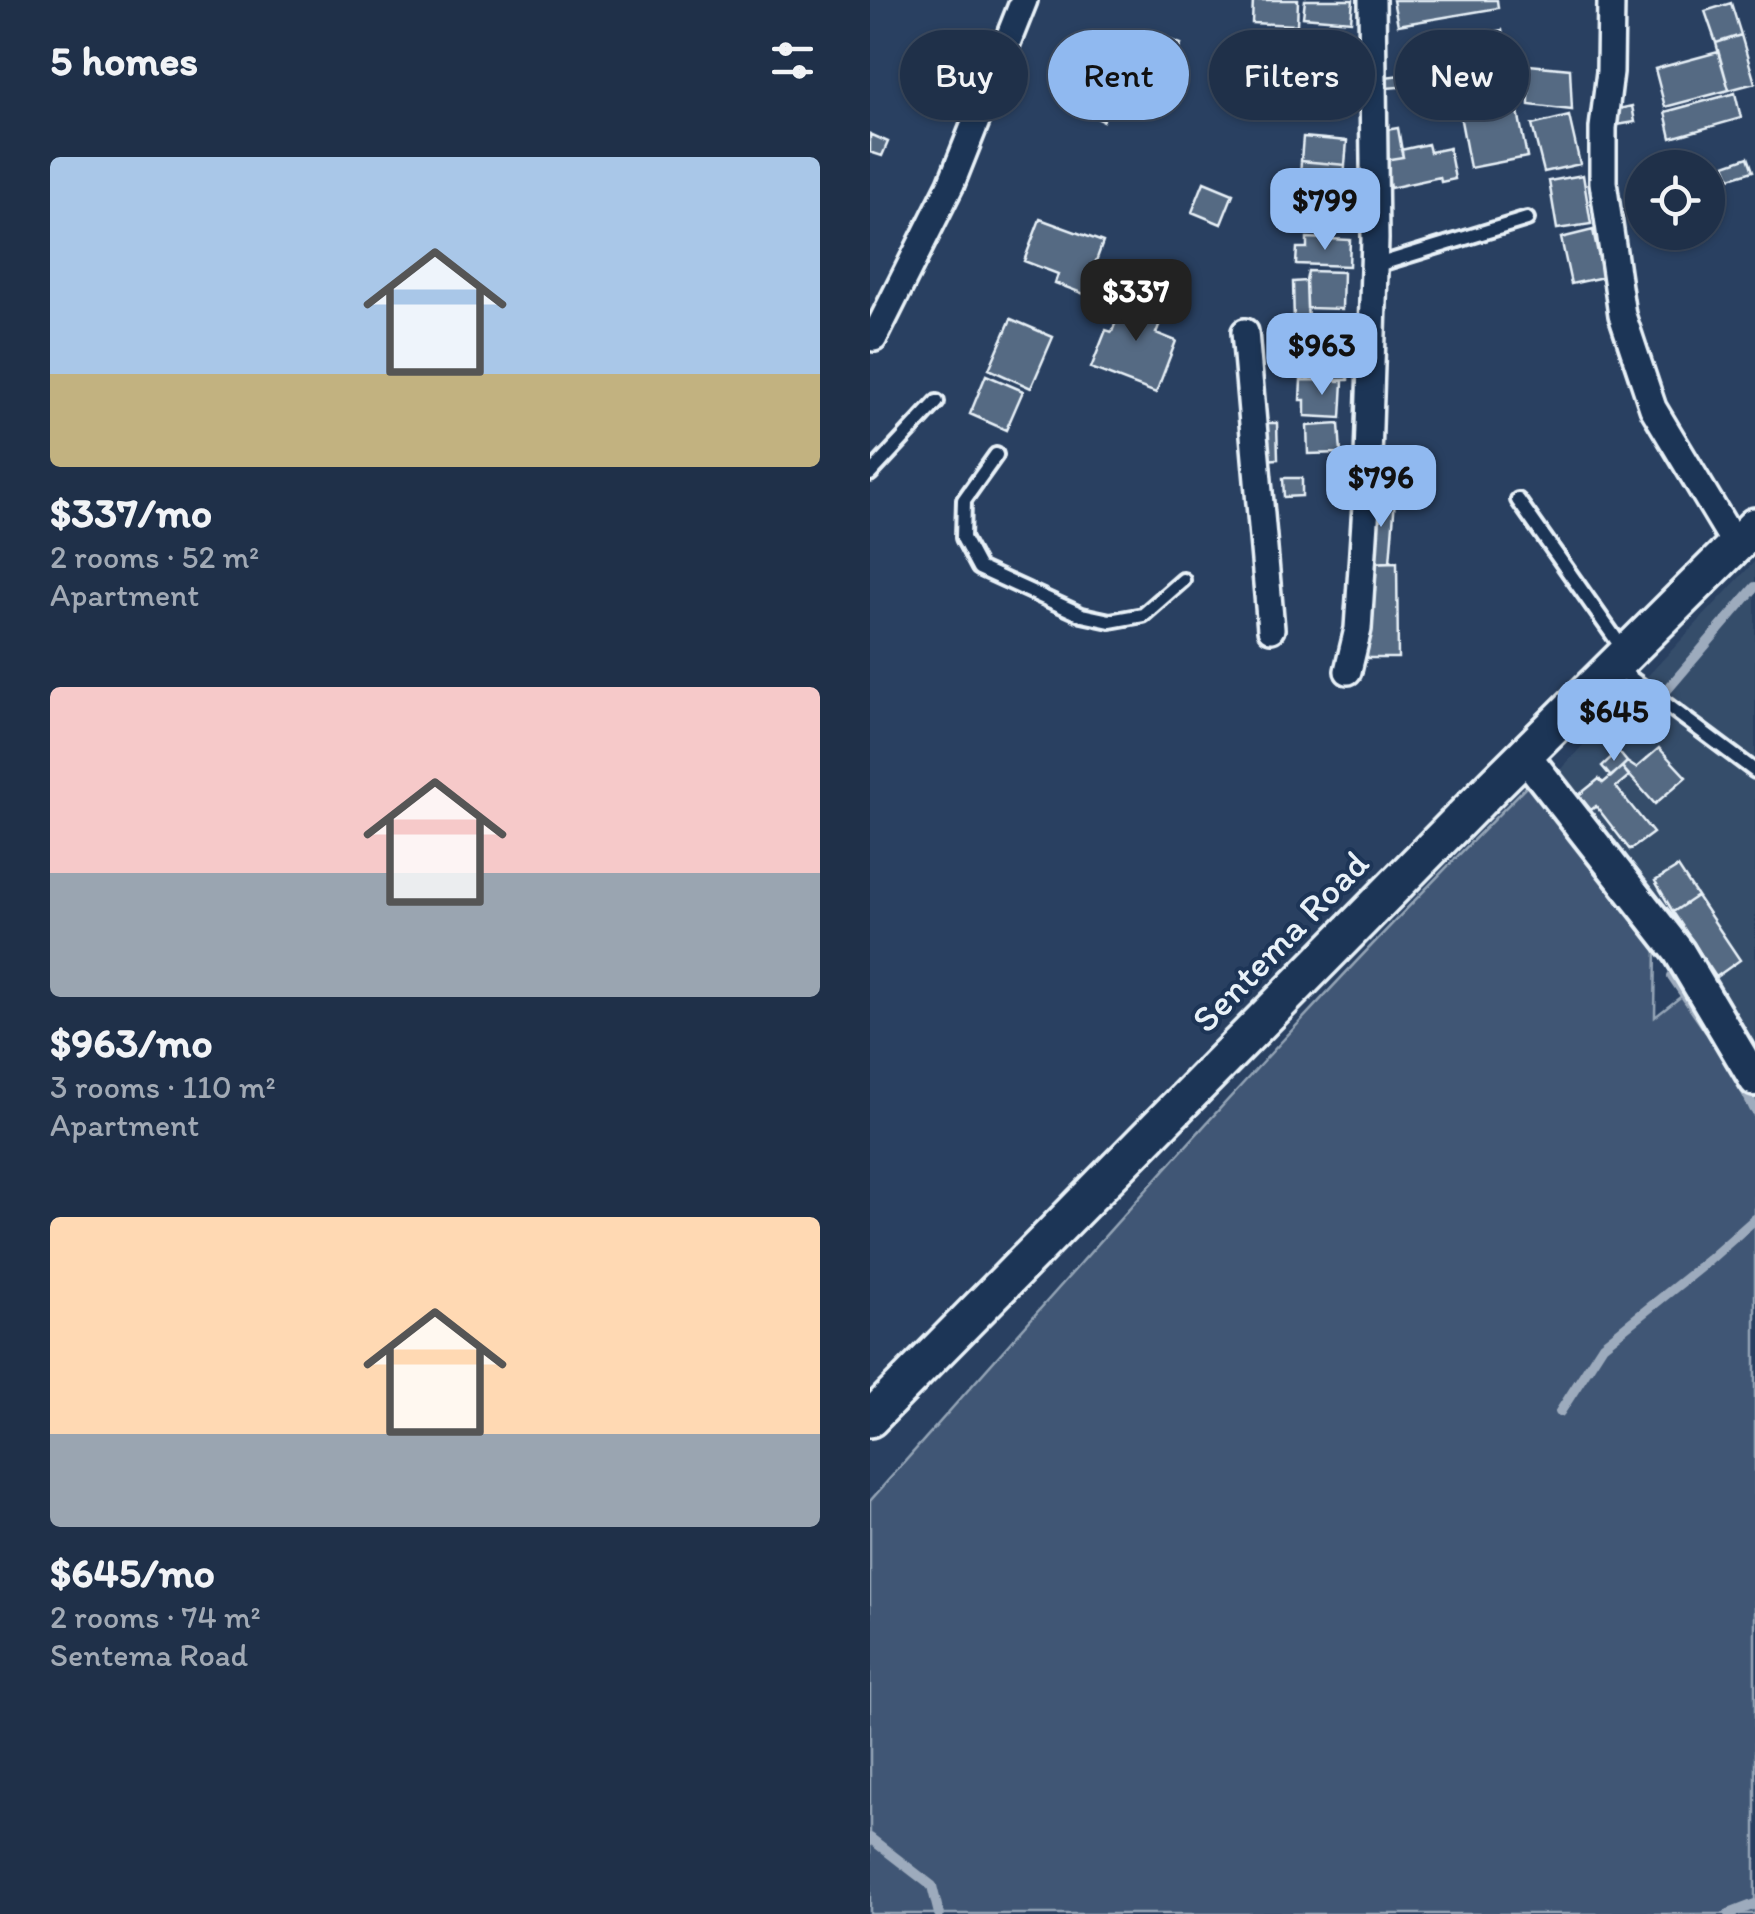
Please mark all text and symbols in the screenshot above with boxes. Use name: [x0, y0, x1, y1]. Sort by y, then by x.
chip: Buy: [900, 30, 1028, 120]
chip: Rent: [1048, 30, 1189, 120]
chip: Filters: [1209, 30, 1375, 120]
chip: New: [1395, 30, 1529, 120]
icon: filters: [765, 33, 820, 88]
text: 5 homes: [50, 35, 198, 86]
map controls: [1625, 150, 1725, 250]
button: locate: [1625, 150, 1725, 250]
pin: $799: [1266, 168, 1384, 253]
text: $799: [1292, 181, 1358, 219]
icon: home: [345, 222, 525, 402]
pin: $337: [1077, 259, 1195, 344]
text: $337: [1103, 272, 1169, 310]
pin: $963: [1263, 313, 1381, 398]
text: $963: [1288, 326, 1356, 364]
pin: $796: [1322, 445, 1440, 530]
text: $796: [1348, 458, 1414, 496]
text: $337/mo: [50, 487, 212, 538]
text: 2 rooms · 52 m²: [50, 538, 259, 576]
text: Apartment: [50, 576, 199, 614]
pin: $645: [1555, 679, 1673, 764]
text: $645: [1579, 692, 1649, 730]
icon: home: [345, 752, 525, 932]
street label: Sentema Road: [1182, 840, 1378, 1042]
text: $963/mo: [50, 1017, 213, 1068]
text: 3 rooms · 110 m²: [50, 1068, 276, 1106]
text: Apartment: [50, 1106, 199, 1144]
icon: home: [345, 1282, 525, 1462]
text: $645/mo: [50, 1547, 215, 1598]
text: 2 rooms · 74 m²: [50, 1598, 261, 1636]
text: Sentema Road: [50, 1636, 248, 1674]

